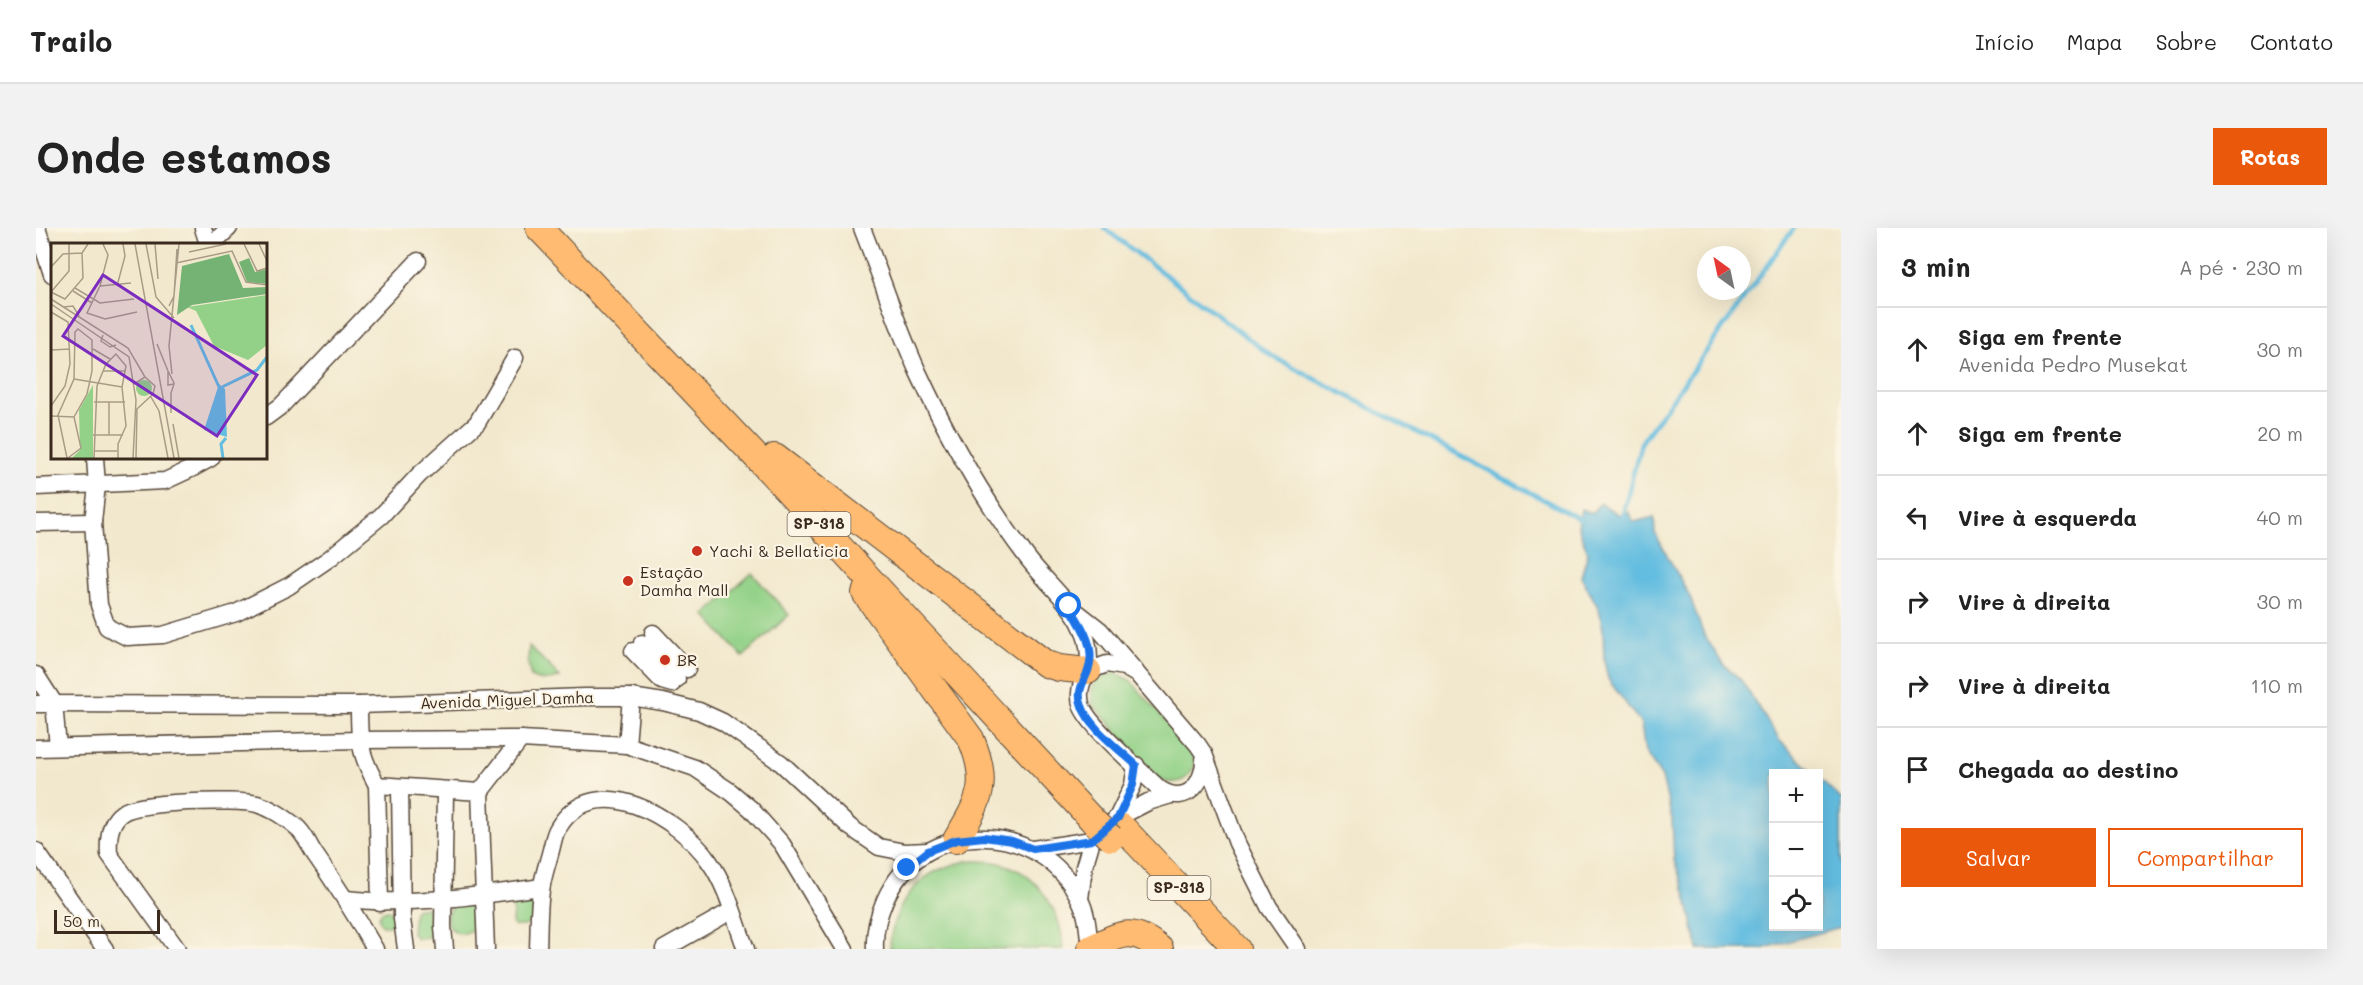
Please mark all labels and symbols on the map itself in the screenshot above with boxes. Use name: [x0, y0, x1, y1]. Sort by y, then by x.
inset map: [51, 243, 267, 459]
north arrow: [1697, 246, 1751, 300]
road number: SP-318: [788, 512, 850, 536]
place label: Yachi & Bellaticia: [709, 540, 849, 561]
marker: Yachi & Bellaticia: [690, 544, 704, 558]
place label: Estação Damha Mall: [640, 561, 729, 600]
marker: Estação Damha Mall: [621, 574, 635, 588]
route start: [1055, 592, 1081, 618]
place label: BR: [677, 649, 697, 670]
marker: BR: [658, 653, 672, 667]
street label: Avenida Miguel Damha: [420, 686, 594, 713]
route end: [893, 854, 919, 880]
road number: SP-318: [1148, 876, 1210, 900]
scale bar: [54, 907, 160, 934]

